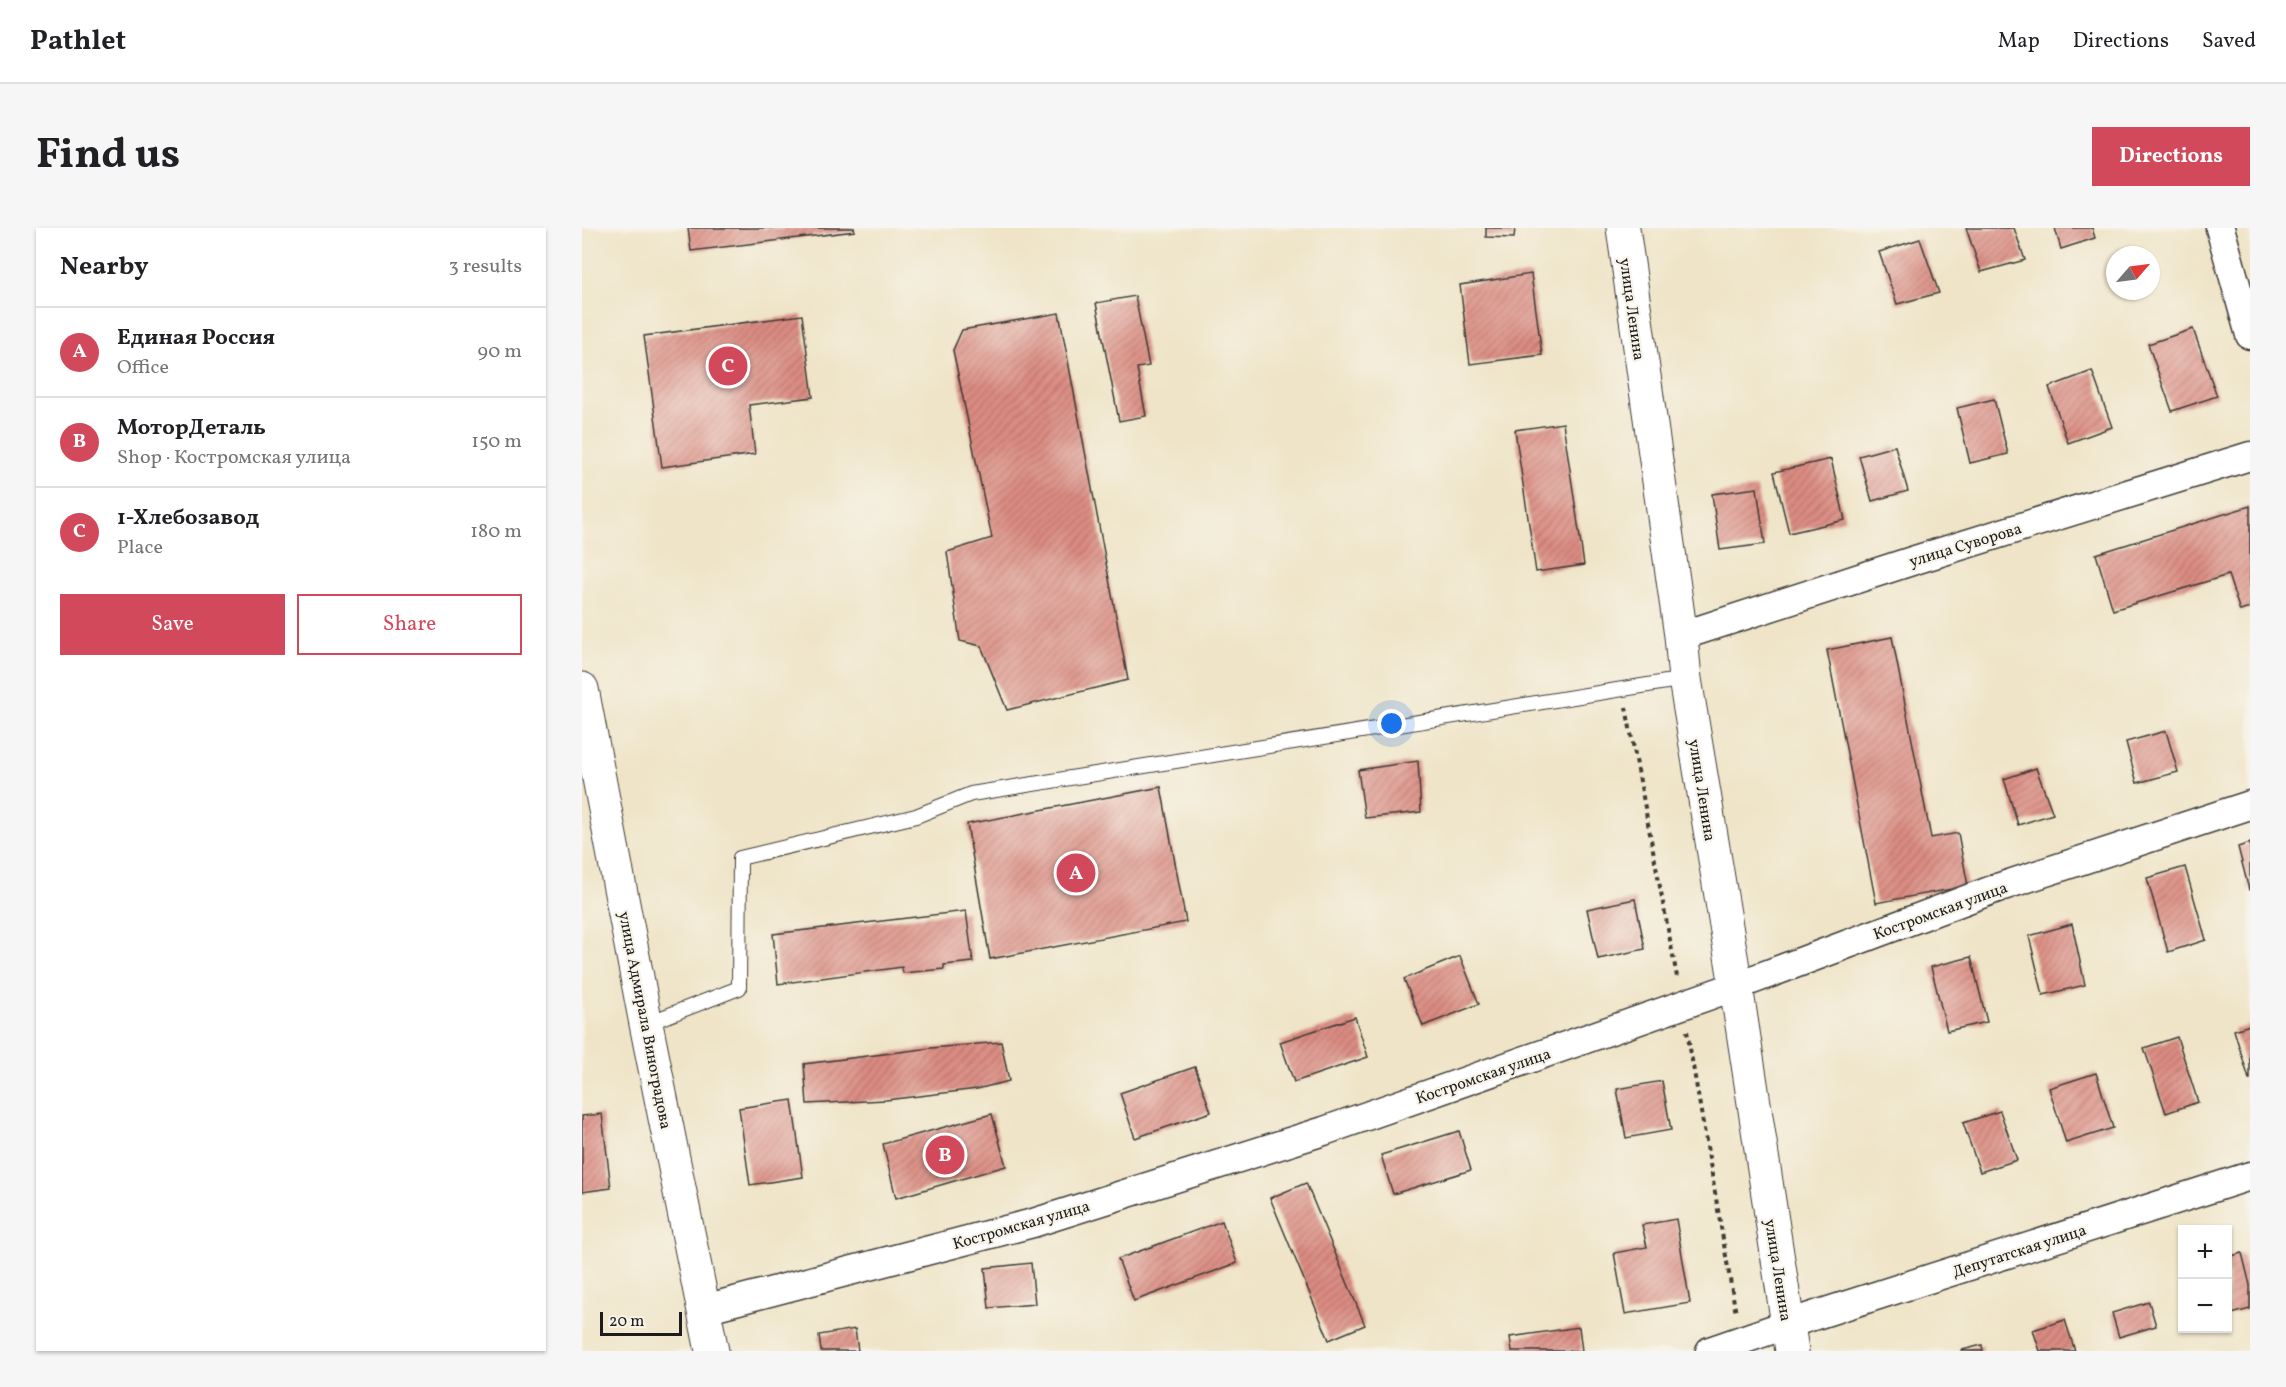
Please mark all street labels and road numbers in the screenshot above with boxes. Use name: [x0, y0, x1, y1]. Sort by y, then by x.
street label: улица Ленина: [1613, 257, 1649, 362]
street label: улица Суворова: [1907, 518, 2025, 573]
street label: улица Ленина: [1682, 738, 1720, 843]
street label: Костромская улица: [1870, 877, 2011, 946]
street label: улица Адмирала Виноградова: [612, 910, 676, 1131]
street label: Костромская улица: [1413, 1043, 1554, 1110]
street label: Костромская улица: [950, 1196, 1093, 1256]
street label: улица Ленина: [1758, 1218, 1796, 1323]
street label: Депутатская улица: [1950, 1220, 2089, 1284]

